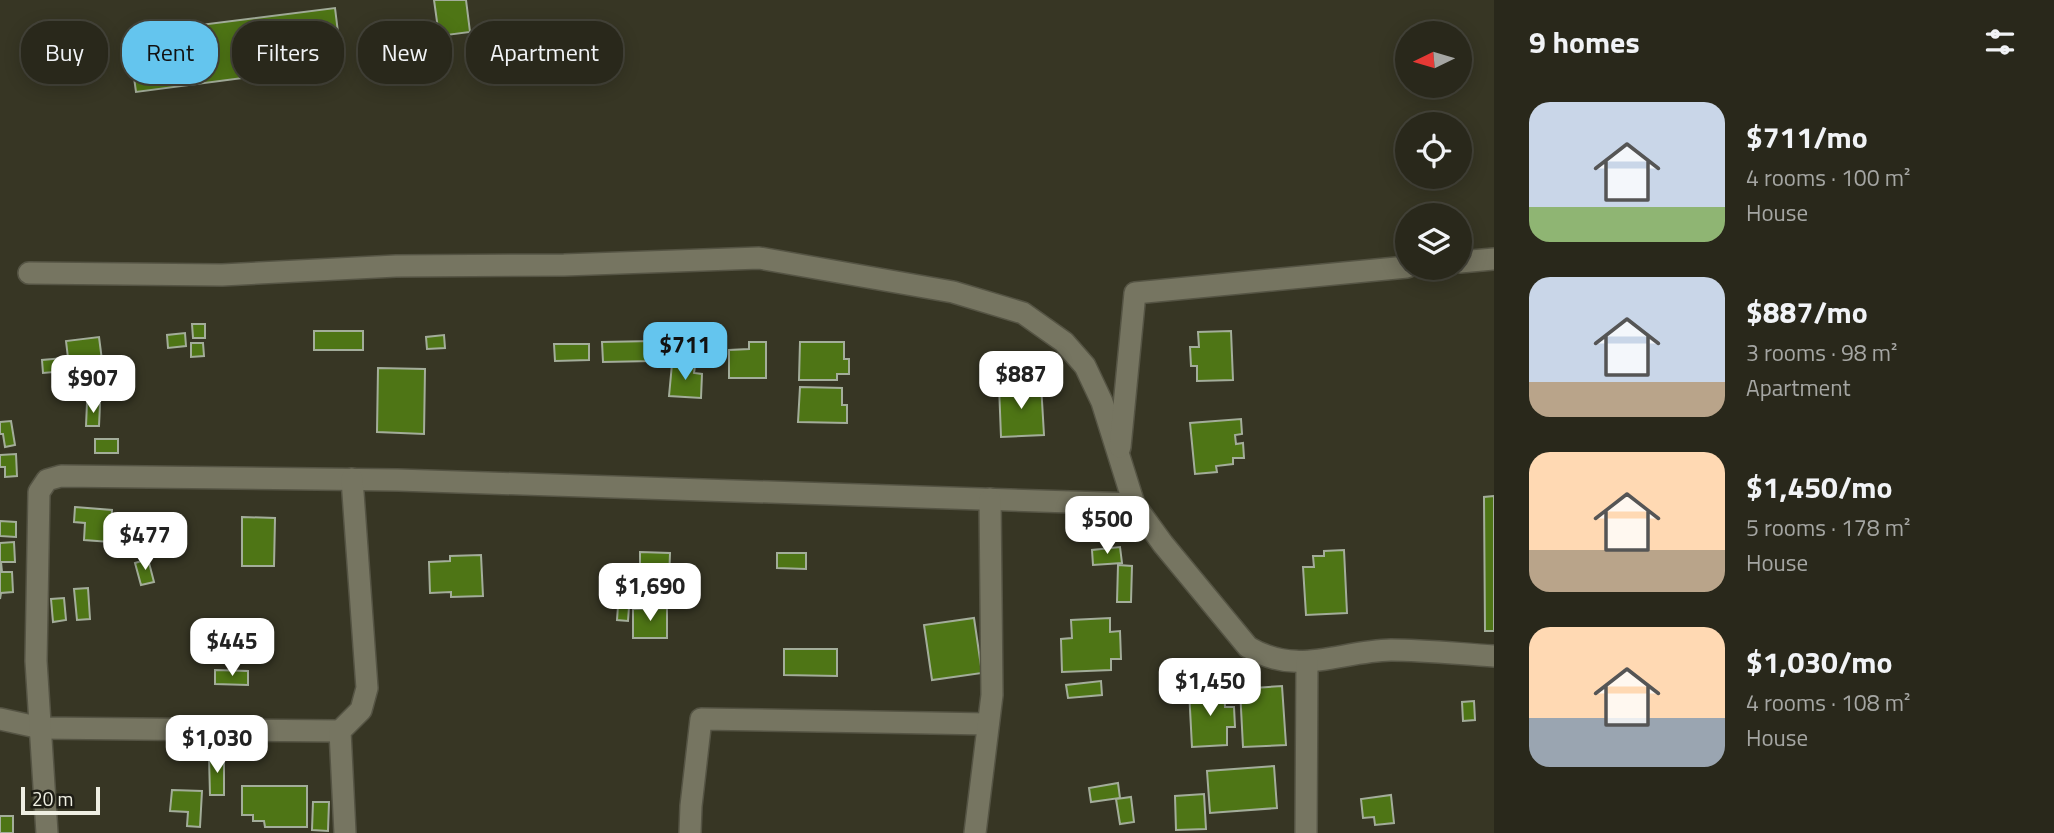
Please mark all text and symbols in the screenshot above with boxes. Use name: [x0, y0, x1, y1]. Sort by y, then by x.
text: 9 homes: [1529, 19, 1640, 65]
chip: Buy: [21, 21, 108, 84]
chip: Rent: [122, 21, 218, 84]
chip: Filters: [232, 21, 344, 84]
chip: New: [358, 21, 452, 84]
chip: Apartment: [466, 21, 623, 84]
north arrow: [1395, 21, 1472, 98]
map controls: [1395, 21, 1472, 280]
icon: filters: [1981, 23, 2019, 61]
button: locate: [1395, 112, 1472, 189]
text: $711/mo: [1746, 114, 1868, 160]
icon: home: [1585, 130, 1669, 214]
text: 4 rooms · 100 m²: [1746, 160, 1910, 195]
text: House: [1746, 195, 1808, 230]
button: layers: [1395, 203, 1472, 280]
text: $887/mo: [1746, 289, 1868, 335]
icon: home: [1585, 305, 1669, 389]
pin: $711: [644, 322, 726, 382]
text: $711: [659, 327, 711, 362]
text: 3 rooms · 98 m²: [1746, 335, 1897, 370]
pin: $887: [980, 352, 1062, 411]
pin: $907: [52, 356, 134, 415]
text: $887: [995, 356, 1047, 391]
text: $907: [67, 360, 119, 395]
text: Apartment: [1746, 370, 1851, 405]
text: $1,450/mo: [1746, 464, 1892, 510]
icon: home: [1585, 480, 1669, 564]
pin: $500: [1066, 496, 1148, 556]
text: $500: [1081, 501, 1133, 536]
text: 5 rooms · 178 m²: [1746, 510, 1910, 545]
pin: $477: [104, 512, 186, 572]
text: $477: [119, 517, 171, 552]
text: House: [1746, 545, 1808, 580]
pin: $1,690: [593, 564, 707, 623]
text: $1,690: [615, 568, 685, 603]
pin: $445: [191, 618, 273, 678]
text: $445: [206, 623, 258, 658]
text: $1,030/mo: [1746, 639, 1892, 685]
icon: home: [1585, 655, 1669, 739]
pin: $1,450: [1153, 658, 1267, 718]
text: $1,450: [1175, 663, 1245, 698]
text: 4 rooms · 108 m²: [1746, 685, 1910, 720]
pin: $1,030: [160, 716, 274, 775]
text: $1,030: [182, 720, 252, 755]
text: House: [1746, 720, 1808, 755]
scale bar: [21, 784, 100, 816]
text: 20 m: [32, 784, 73, 813]

